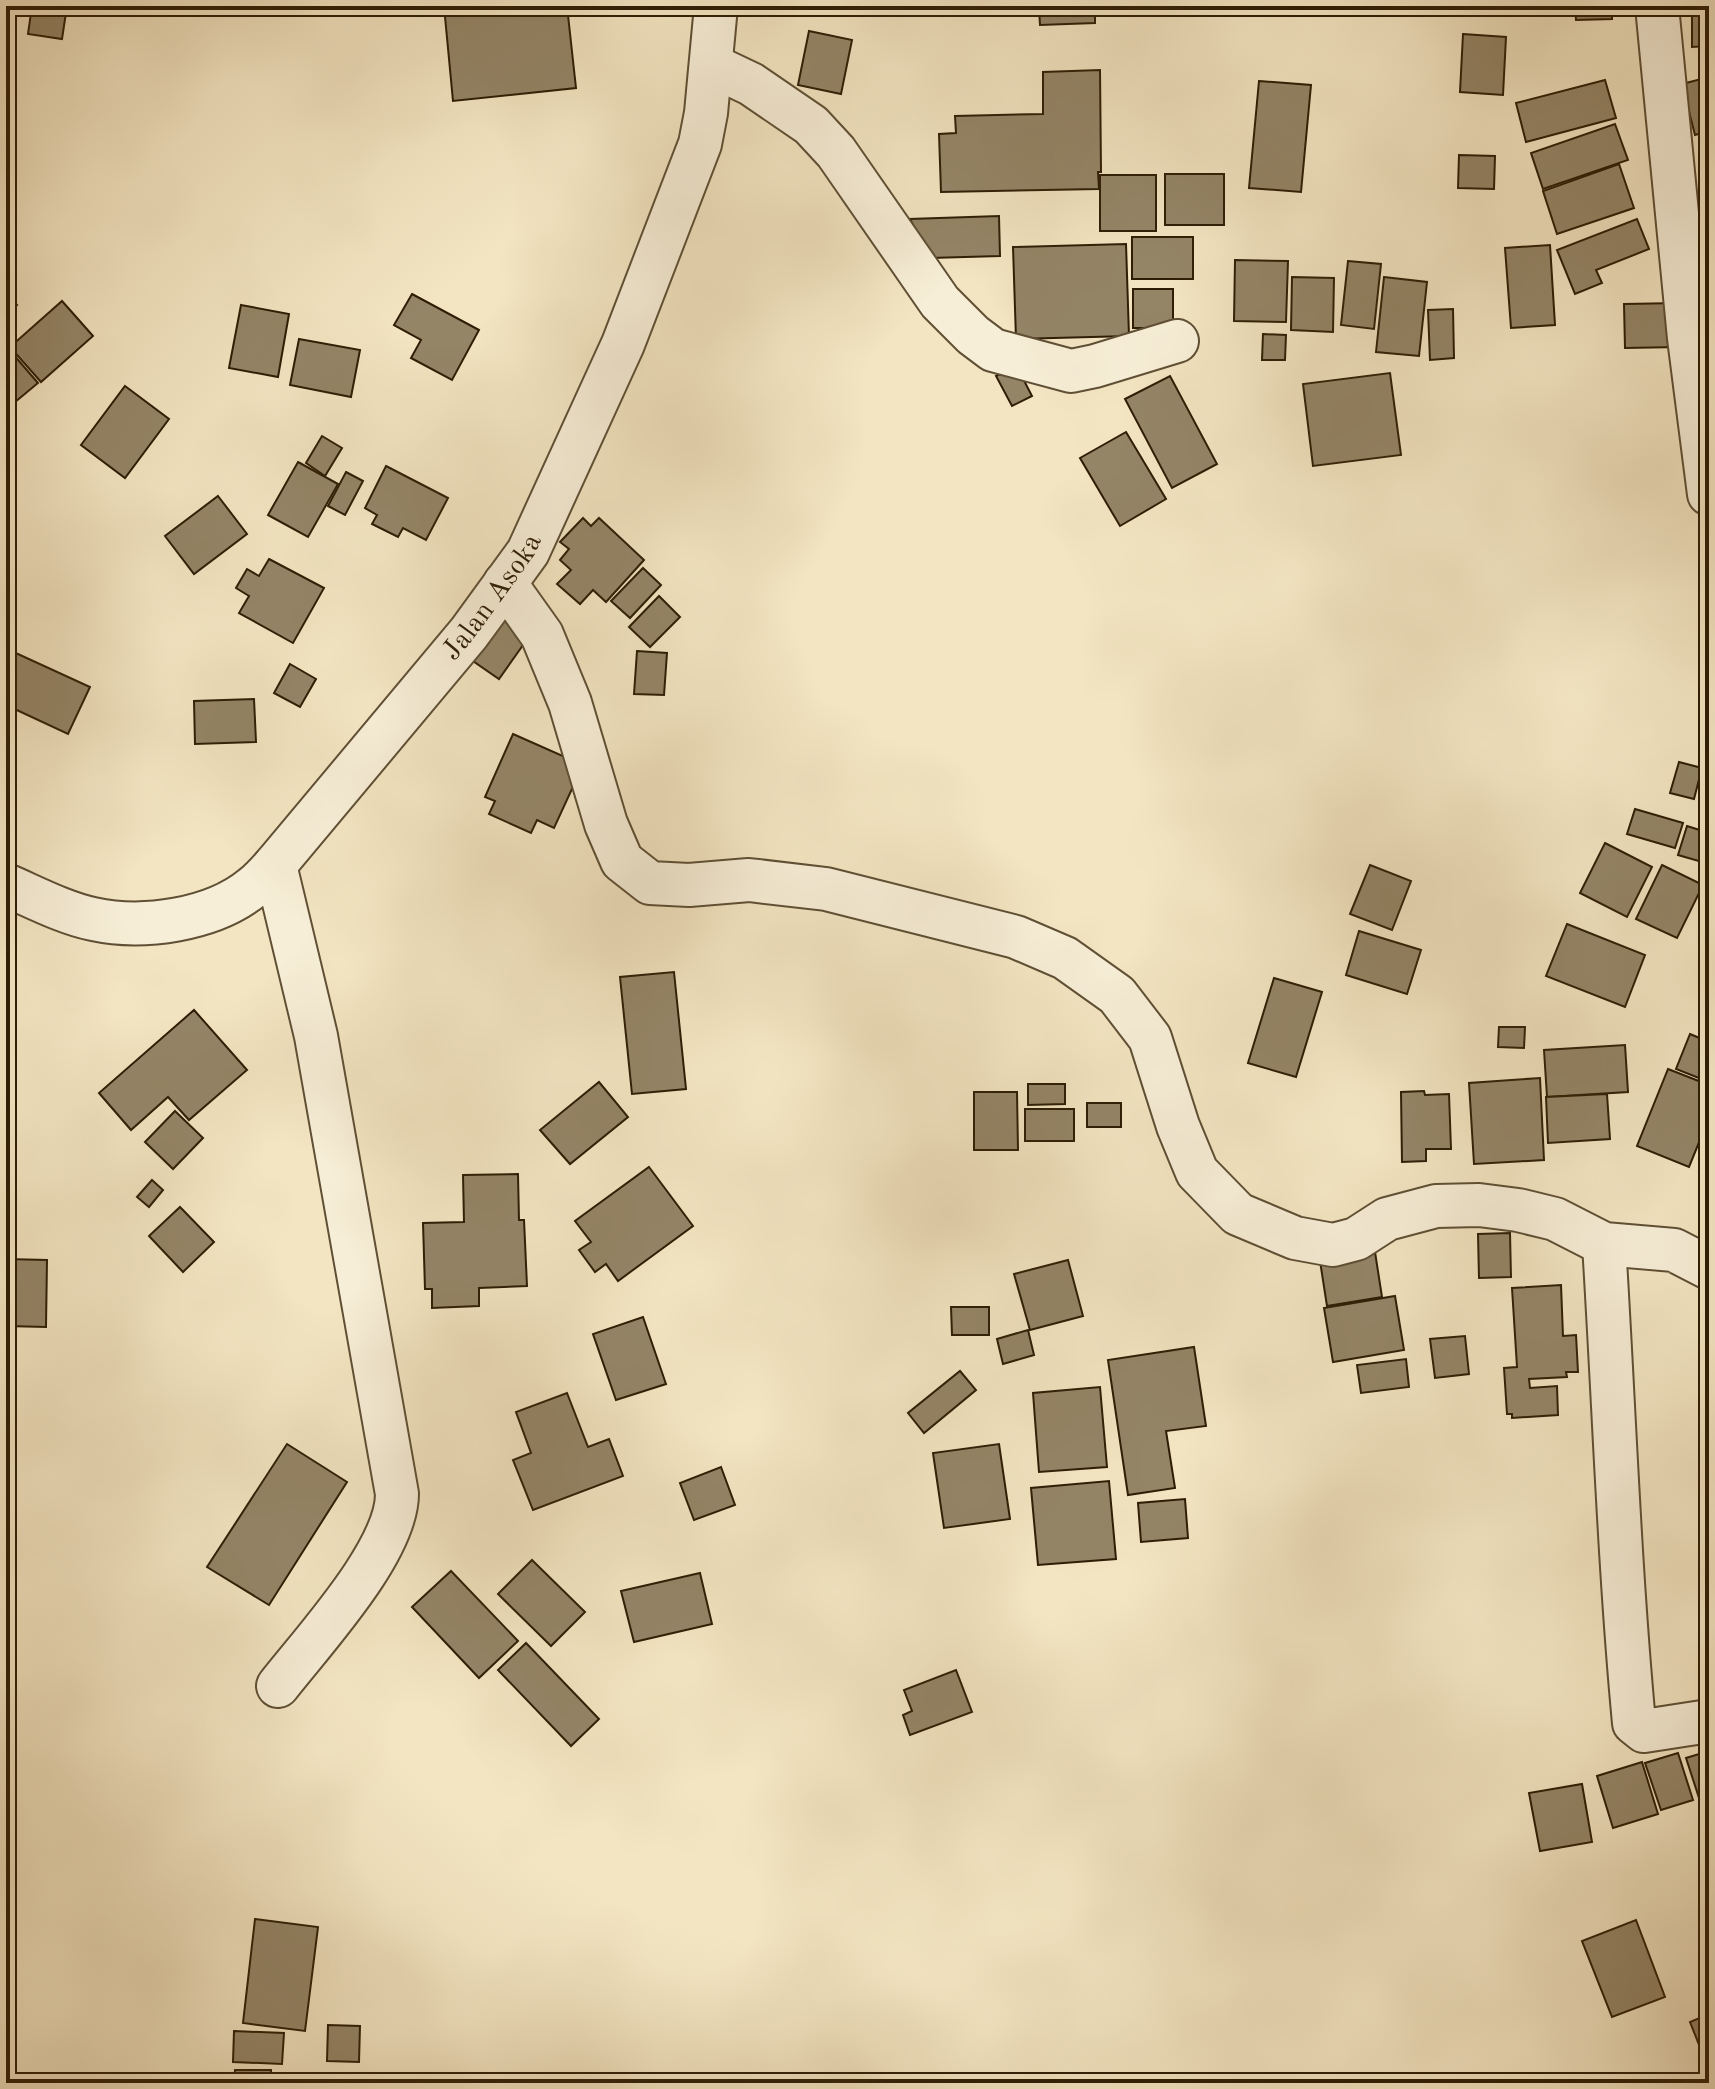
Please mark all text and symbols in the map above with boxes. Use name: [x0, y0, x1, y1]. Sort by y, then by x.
street label: Jalan Asoka: [438, 530, 548, 666]

